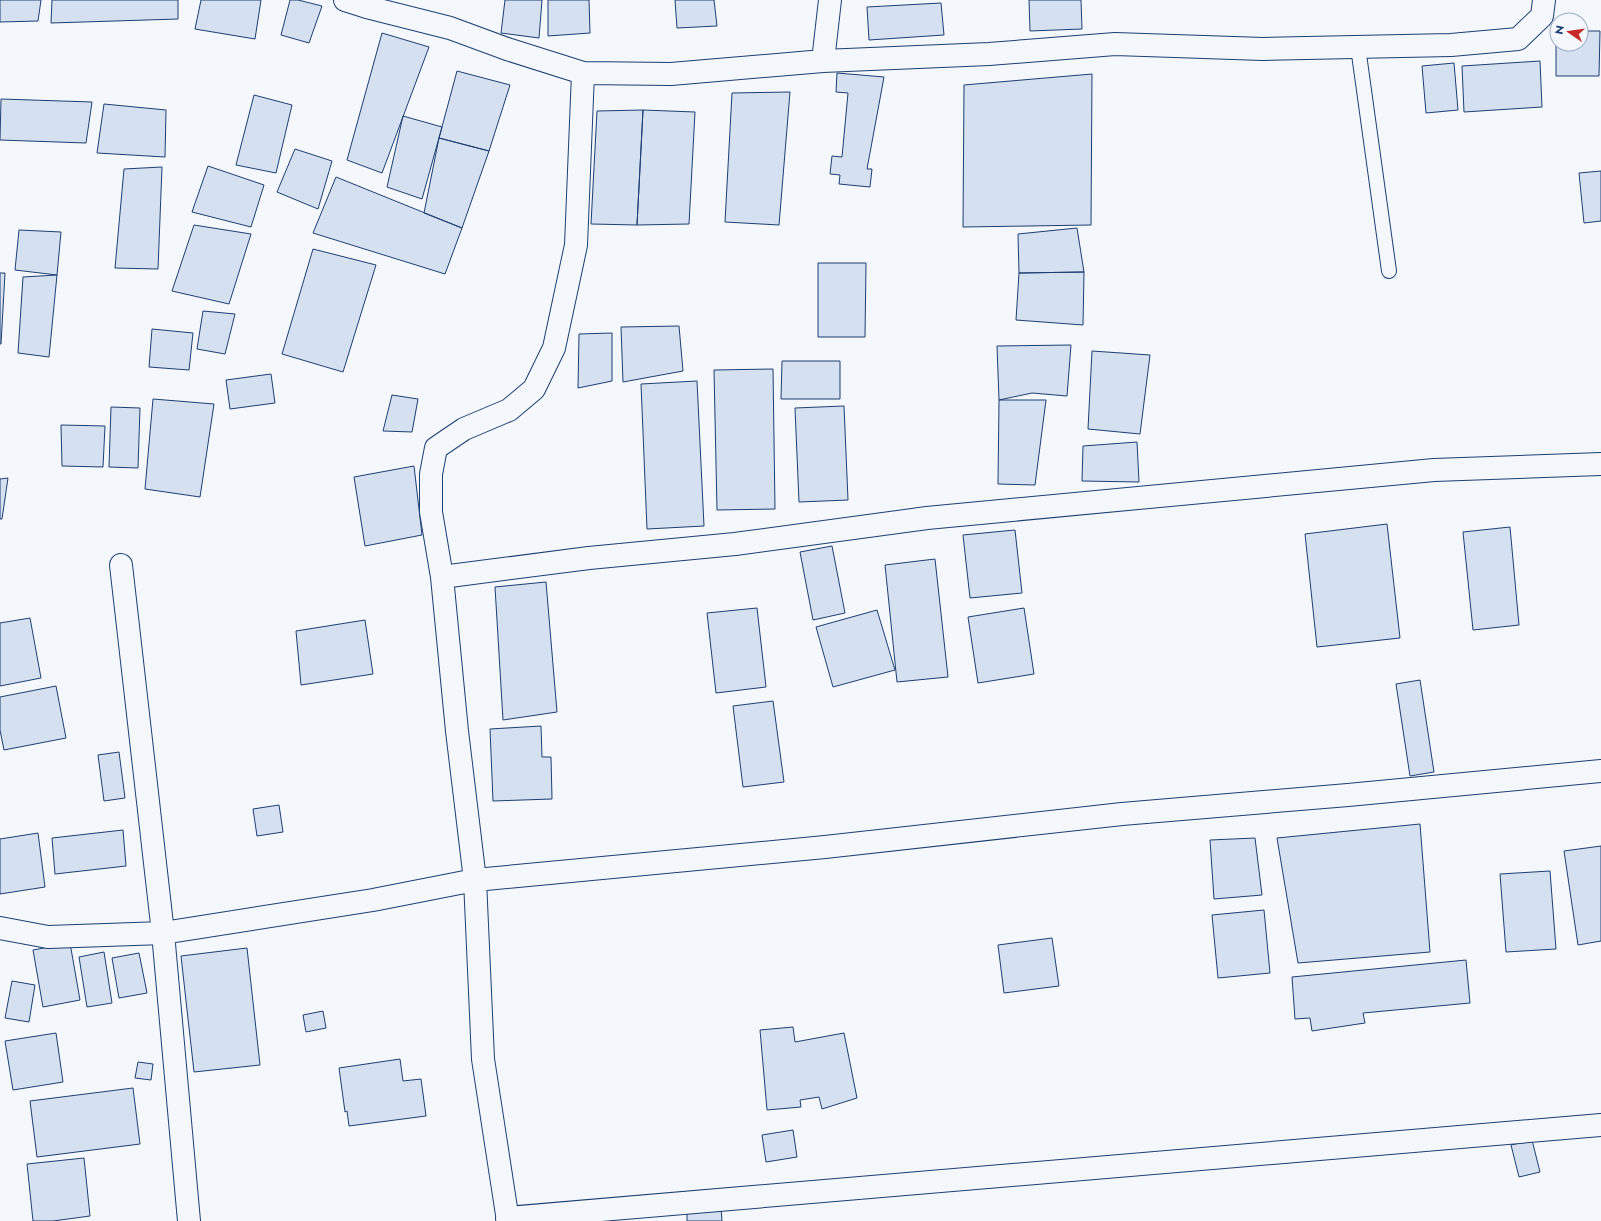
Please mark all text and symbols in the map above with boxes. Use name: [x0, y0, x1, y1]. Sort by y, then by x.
north arrow: [1549, 12, 1589, 52]
text: N: [1550, 24, 1568, 36]

